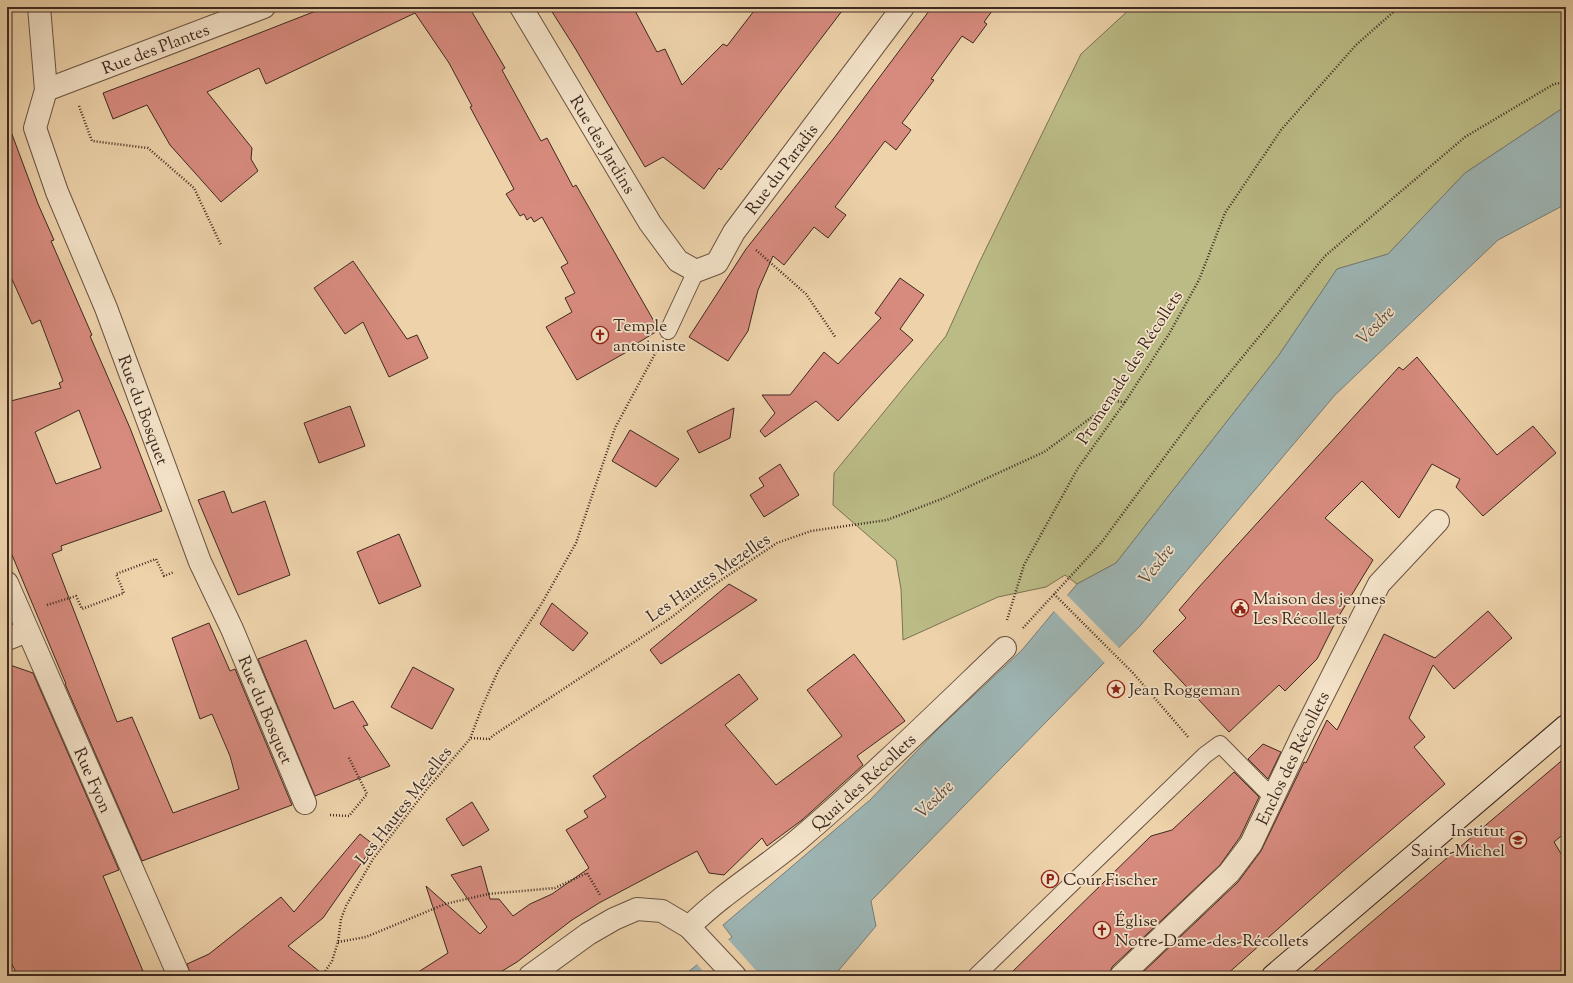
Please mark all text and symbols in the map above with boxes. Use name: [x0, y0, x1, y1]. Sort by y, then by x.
street label: Rue des Plantes: [99, 19, 214, 82]
street label: Rue des Jardins: [563, 92, 640, 199]
street label: Rue du Paradis: [741, 120, 825, 221]
street label: Promenade des Récollets: [1072, 286, 1190, 450]
water label: Vesdre: [1351, 301, 1402, 352]
place label: Temple antoiniste: [613, 315, 686, 359]
church icon: Temple antoiniste: [590, 325, 610, 345]
street label: Rue du Bosquet: [111, 352, 173, 469]
street label: Les Hautes Mezelles: [642, 528, 776, 629]
water label: Vesdre: [1133, 539, 1182, 591]
place label: Maison des jeunes Les Récollets: [1253, 588, 1386, 632]
public building icon: Maison des jeunes Les Récollets: [1230, 598, 1250, 618]
street label: Rue du Bosquet: [231, 653, 297, 768]
place icon: Jean Roggeman: [1106, 679, 1126, 699]
place label: Jean Roggeman: [1128, 679, 1241, 703]
street label: Enclos des Récollets: [1252, 688, 1337, 830]
street label: Quai des Récollets: [807, 729, 923, 837]
street label: Les Hautes Mezelles: [351, 742, 459, 871]
street label: Rue Fyon: [66, 744, 116, 818]
water label: Vesdre: [910, 775, 961, 826]
place label: Institut Saint-Michel: [1411, 820, 1505, 864]
school or university icon: Institut Saint-Michel: [1508, 830, 1528, 850]
parking icon: Cour Fischer: [1040, 869, 1060, 889]
place label: Cour Fischer: [1063, 869, 1158, 893]
place label: Église Notre-Dame-des-Récollets: [1115, 910, 1309, 954]
church icon: Église Notre-Dame-des-Récollets: [1092, 920, 1112, 940]

